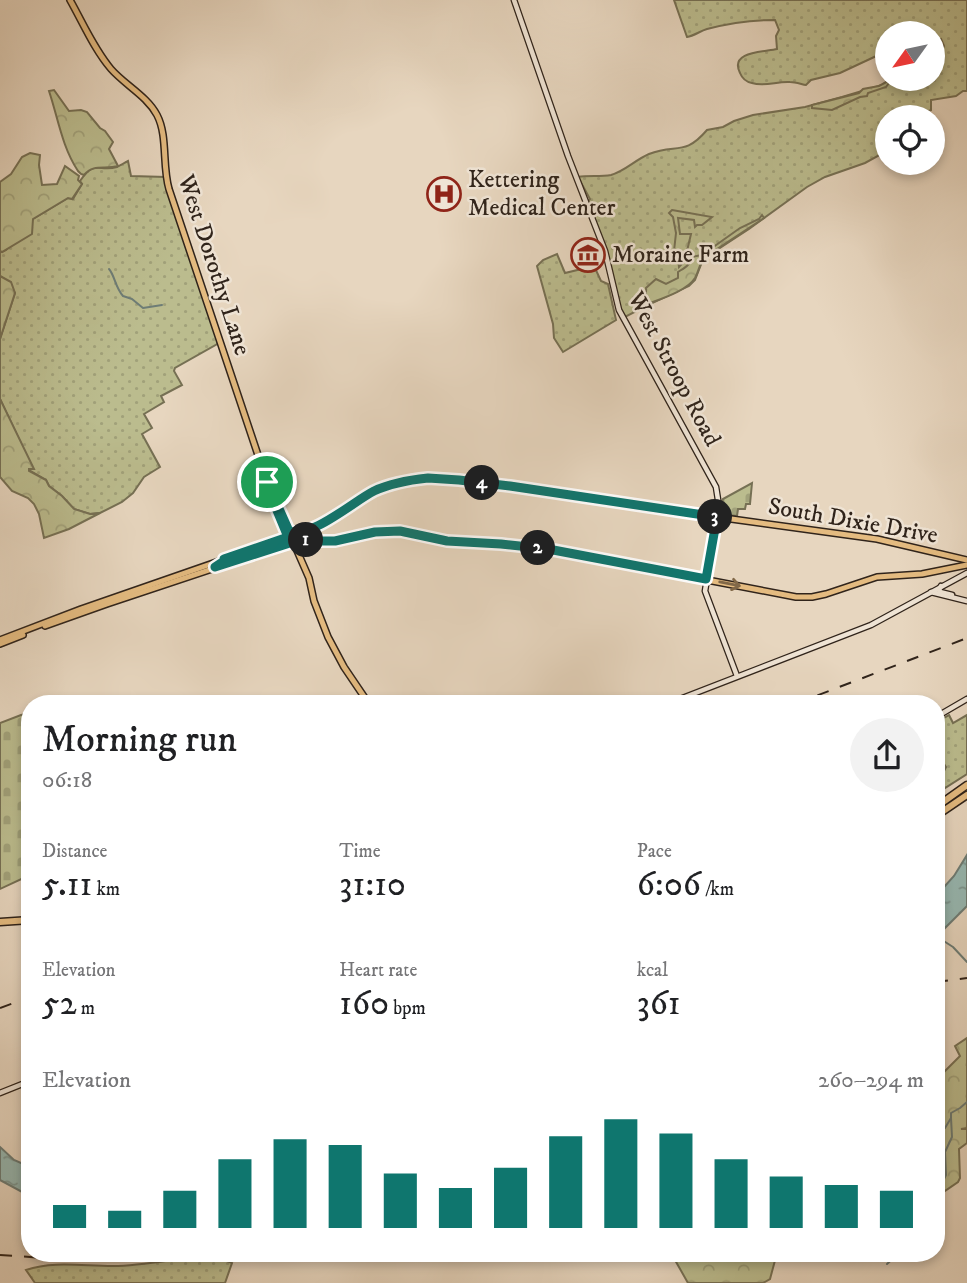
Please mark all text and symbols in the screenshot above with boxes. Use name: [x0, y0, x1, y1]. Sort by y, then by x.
north arrow: [875, 21, 945, 91]
map controls: [875, 21, 945, 175]
button: locate: [875, 105, 945, 175]
place label: Kettering Medical Center: [468, 165, 616, 223]
street label: West Dorothy Lane: [170, 170, 257, 359]
hospital icon: Kettering Medical Center: [425, 175, 463, 213]
museum icon: Moraine Farm: [569, 236, 607, 274]
place label: Moraine Farm: [612, 240, 749, 270]
street label: West Stroop Road: [620, 286, 727, 452]
pin: [237, 452, 297, 512]
icon: arrive: [248, 463, 286, 501]
pin: 4: [464, 466, 500, 500]
text: 4: [476, 471, 487, 494]
street label: South Dixie Drive: [766, 491, 940, 551]
pin: 3: [698, 500, 732, 534]
text: 3: [711, 505, 718, 528]
pin: 1: [288, 522, 324, 558]
text: 1: [302, 528, 309, 551]
pin: 2: [520, 530, 556, 566]
text: 2: [533, 536, 542, 559]
one-way arrow: [718, 578, 741, 591]
text: Morning run: [42, 716, 237, 764]
button: share: [850, 718, 924, 792]
text: 06:18: [42, 766, 92, 795]
text: Distance: [42, 840, 107, 863]
text: Time: [339, 840, 381, 863]
text: Pace: [637, 840, 672, 863]
text: 5.11: [42, 863, 92, 907]
text: 31:10: [339, 863, 406, 907]
text: 6:06: [637, 863, 701, 907]
text: km: [92, 878, 120, 901]
text: /km: [701, 878, 734, 901]
text: Elevation: [42, 959, 116, 982]
text: Heart rate: [339, 959, 417, 982]
text: kcal: [637, 959, 668, 982]
text: 52: [42, 982, 77, 1026]
text: 160: [339, 982, 389, 1026]
text: 361: [637, 982, 681, 1026]
text: m: [77, 997, 95, 1020]
text: bpm: [389, 997, 426, 1020]
text: Elevation: [42, 1066, 131, 1095]
text: 260–294 m: [818, 1066, 924, 1095]

